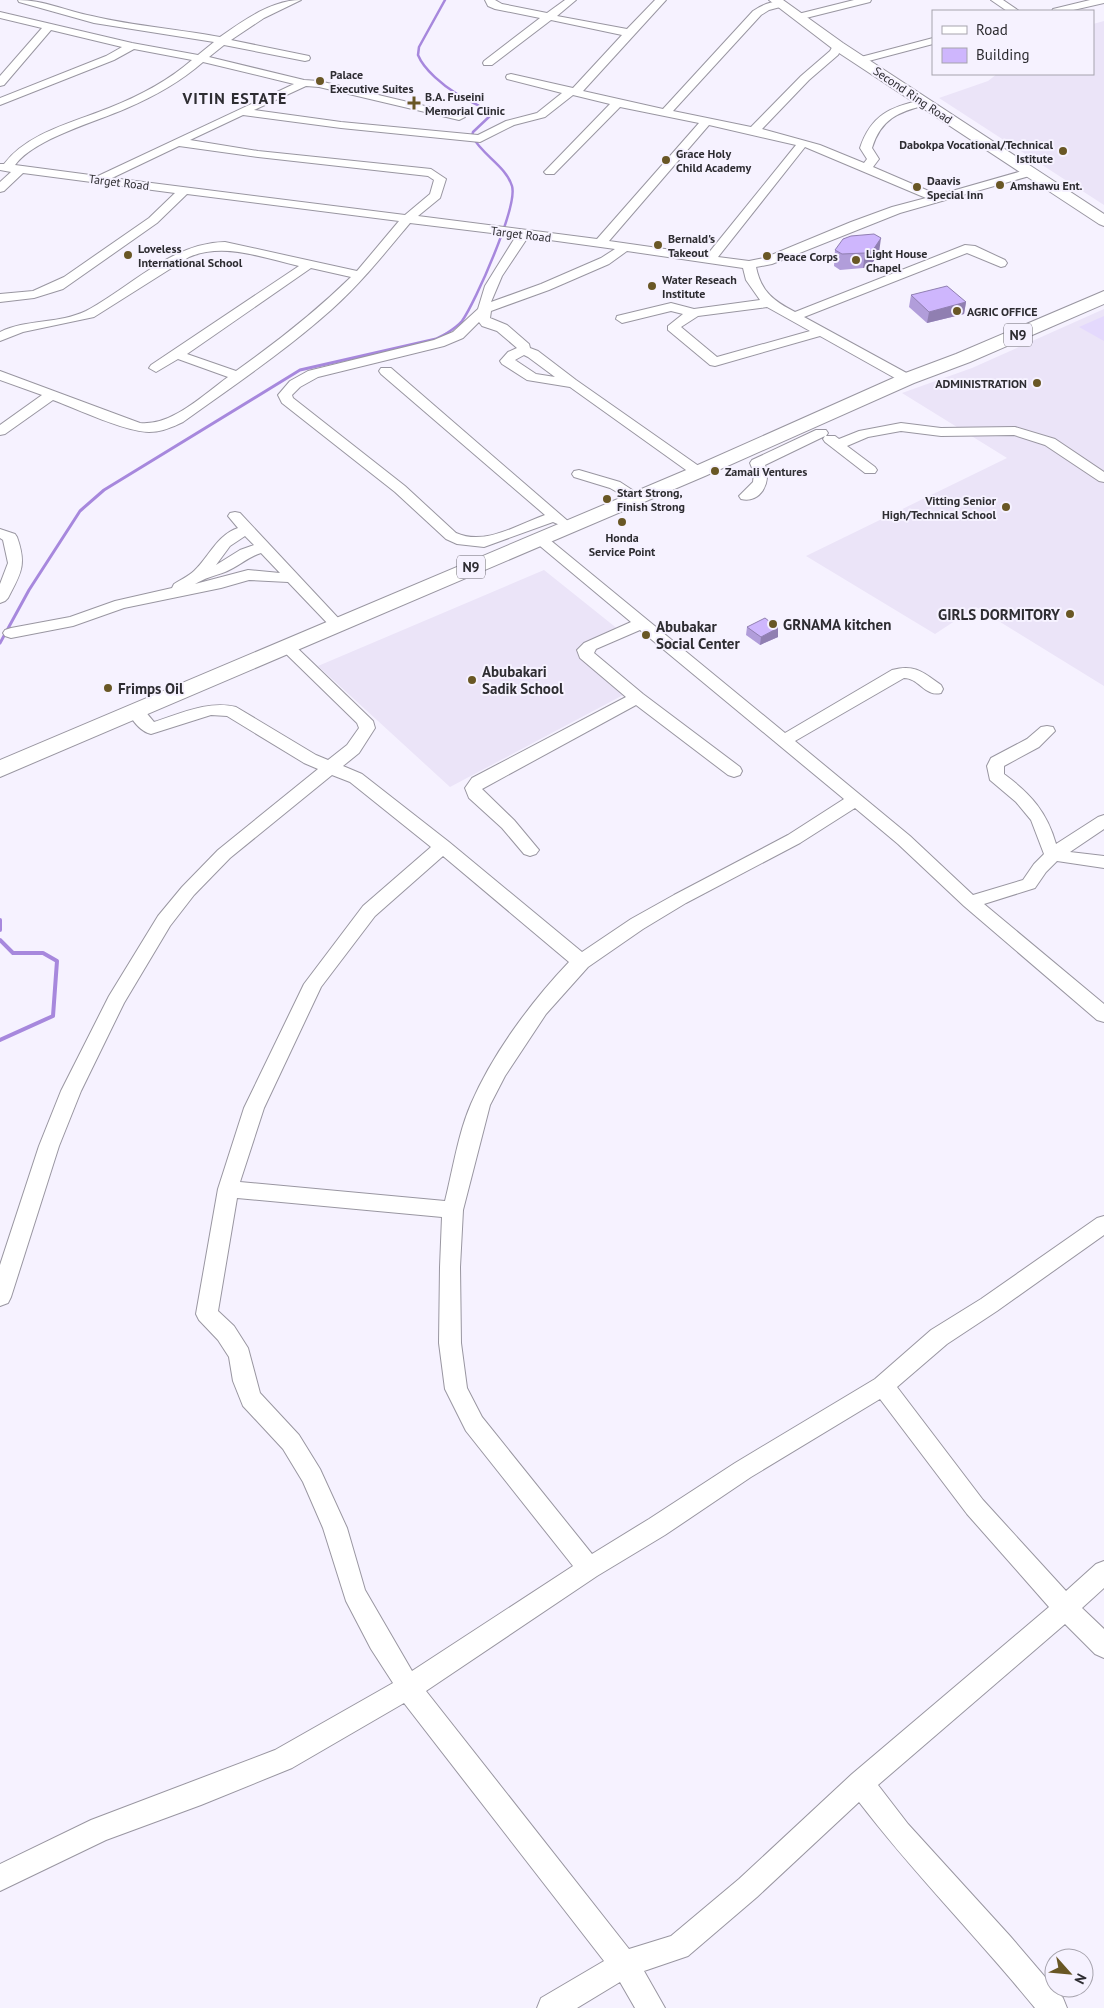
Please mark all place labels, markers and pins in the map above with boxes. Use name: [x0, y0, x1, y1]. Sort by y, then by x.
place label: Palace Executive Suites: [330, 67, 414, 96]
marker: Palace Executive Suites: [314, 75, 326, 87]
place label: B.A. Fuseini Memorial Clinic: [425, 89, 505, 118]
marker: B.A. Fuseini Memorial Clinic: [407, 96, 421, 110]
place label: Dabokpa Vocational/Technical Istitute: [899, 137, 1053, 166]
marker: Dabokpa Vocational/Technical Istitute: [1057, 145, 1069, 157]
place label: Grace Holy Child Academy: [676, 146, 751, 175]
marker: Grace Holy Child Academy: [660, 154, 672, 166]
place label: Daavis Special Inn: [927, 173, 983, 202]
place label: Amshawu Ent.: [1010, 178, 1083, 193]
marker: Amshawu Ent.: [994, 179, 1006, 191]
marker: Daavis Special Inn: [911, 181, 923, 193]
place label: Bernald's Takeout: [668, 231, 715, 260]
marker: Bernald's Takeout: [652, 239, 664, 251]
place label: Loveless International School: [138, 241, 243, 270]
place label: Light House Chapel: [866, 246, 927, 275]
marker: Loveless International School: [122, 249, 134, 261]
place label: Peace Corps: [777, 249, 838, 264]
marker: Peace Corps: [761, 250, 773, 262]
marker: Light House Chapel: [850, 254, 862, 266]
place label: Water Reseach Institute: [662, 272, 737, 301]
marker: Water Reseach Institute: [646, 280, 658, 292]
place label: AGRIC OFFICE: [967, 304, 1038, 319]
marker: AGRIC OFFICE: [951, 305, 963, 317]
place label: ADMINISTRATION: [935, 376, 1027, 391]
marker: ADMINISTRATION: [1031, 377, 1043, 389]
place label: Zamali Ventures: [725, 464, 807, 479]
marker: Zamali Ventures: [709, 465, 721, 477]
place label: Start Strong, Finish Strong: [617, 485, 685, 514]
marker: Start Strong, Finish Strong: [601, 493, 613, 505]
place label: Vitting Senior High/Technical School: [882, 493, 997, 522]
marker: Vitting Senior High/Technical School: [1000, 501, 1012, 513]
marker: Honda Service Point: [616, 516, 628, 528]
place label: Honda Service Point: [589, 530, 656, 559]
place label: GIRLS DORMITORY: [938, 605, 1060, 624]
marker: GIRLS DORMITORY: [1064, 608, 1076, 620]
place label: GRNAMA kitchen: [783, 615, 891, 634]
place label: Abubakar Social Center: [656, 617, 740, 653]
marker: GRNAMA kitchen: [767, 618, 779, 630]
marker: Abubakar Social Center: [640, 629, 652, 641]
place label: Abubakari Sadik School: [482, 662, 564, 698]
marker: Abubakari Sadik School: [466, 674, 478, 686]
place label: Frimps Oil: [118, 679, 184, 698]
marker: Frimps Oil: [102, 682, 114, 694]

